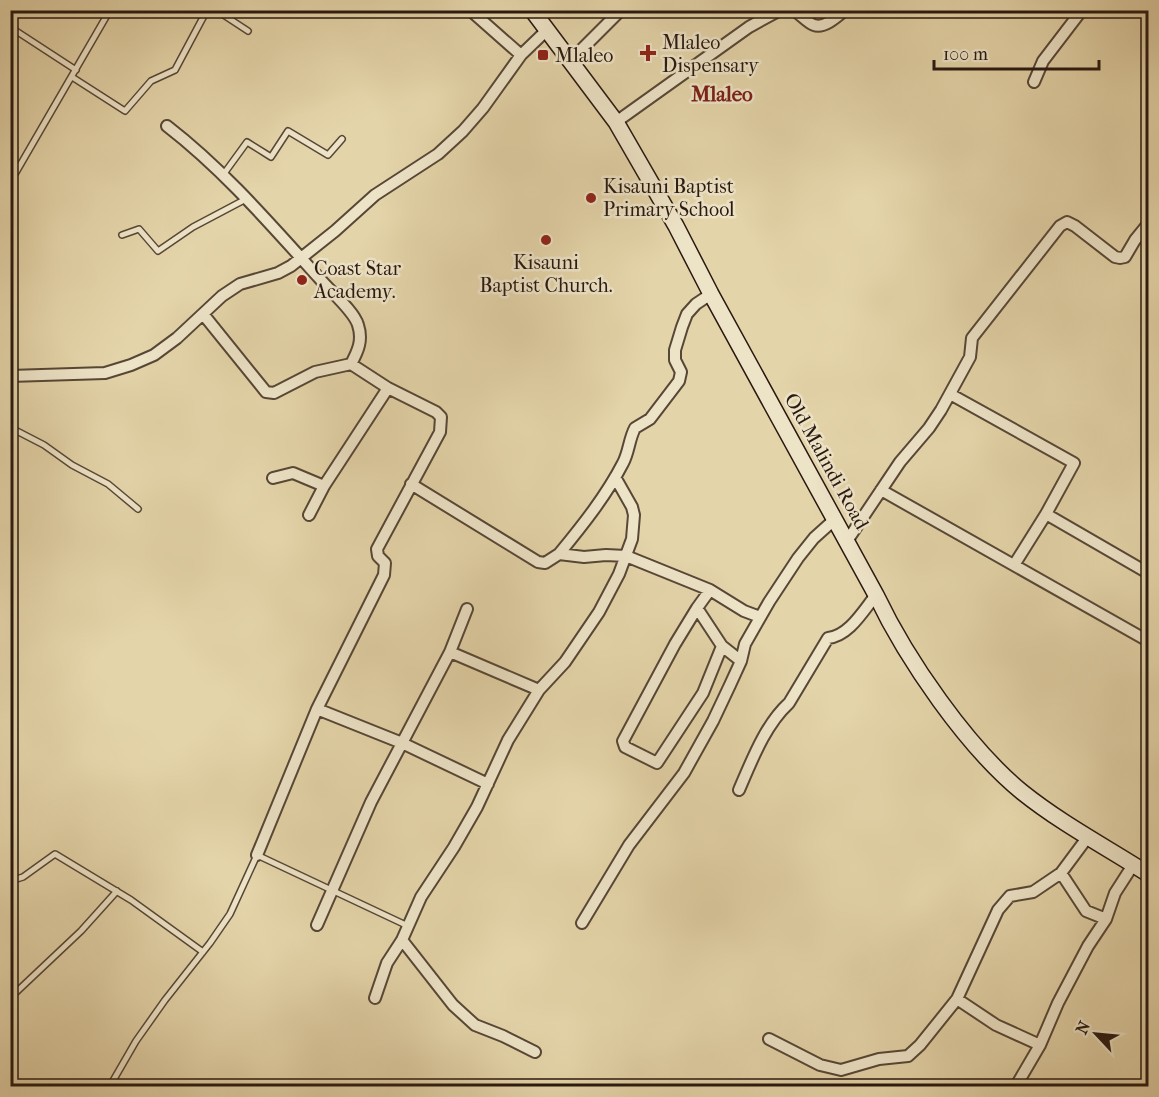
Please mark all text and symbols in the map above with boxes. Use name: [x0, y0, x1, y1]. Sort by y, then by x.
place label: Mlaleo Dispensary: [662, 31, 760, 77]
scale bar: [934, 33, 1099, 71]
place label: Mlaleo: [555, 44, 614, 67]
marker: Mlaleo Dispensary: [639, 44, 657, 62]
text: 100 m: [943, 44, 988, 65]
marker: Mlaleo: [536, 48, 550, 62]
district label: Mlaleo: [690, 82, 753, 106]
place label: Kisauni Baptist Primary School: [603, 175, 735, 221]
marker: Kisauni Baptist Primary School: [584, 191, 598, 205]
marker: Kisauni Baptist Church.: [539, 233, 553, 247]
place label: Kisauni Baptist Church.: [480, 251, 613, 297]
place label: Coast Star Academy.: [313, 257, 401, 303]
marker: Coast Star Academy.: [295, 273, 309, 287]
street label: Old Malindi Road: [780, 389, 874, 534]
north arrow: [1066, 1004, 1126, 1064]
text: N: [1072, 1017, 1095, 1037]

